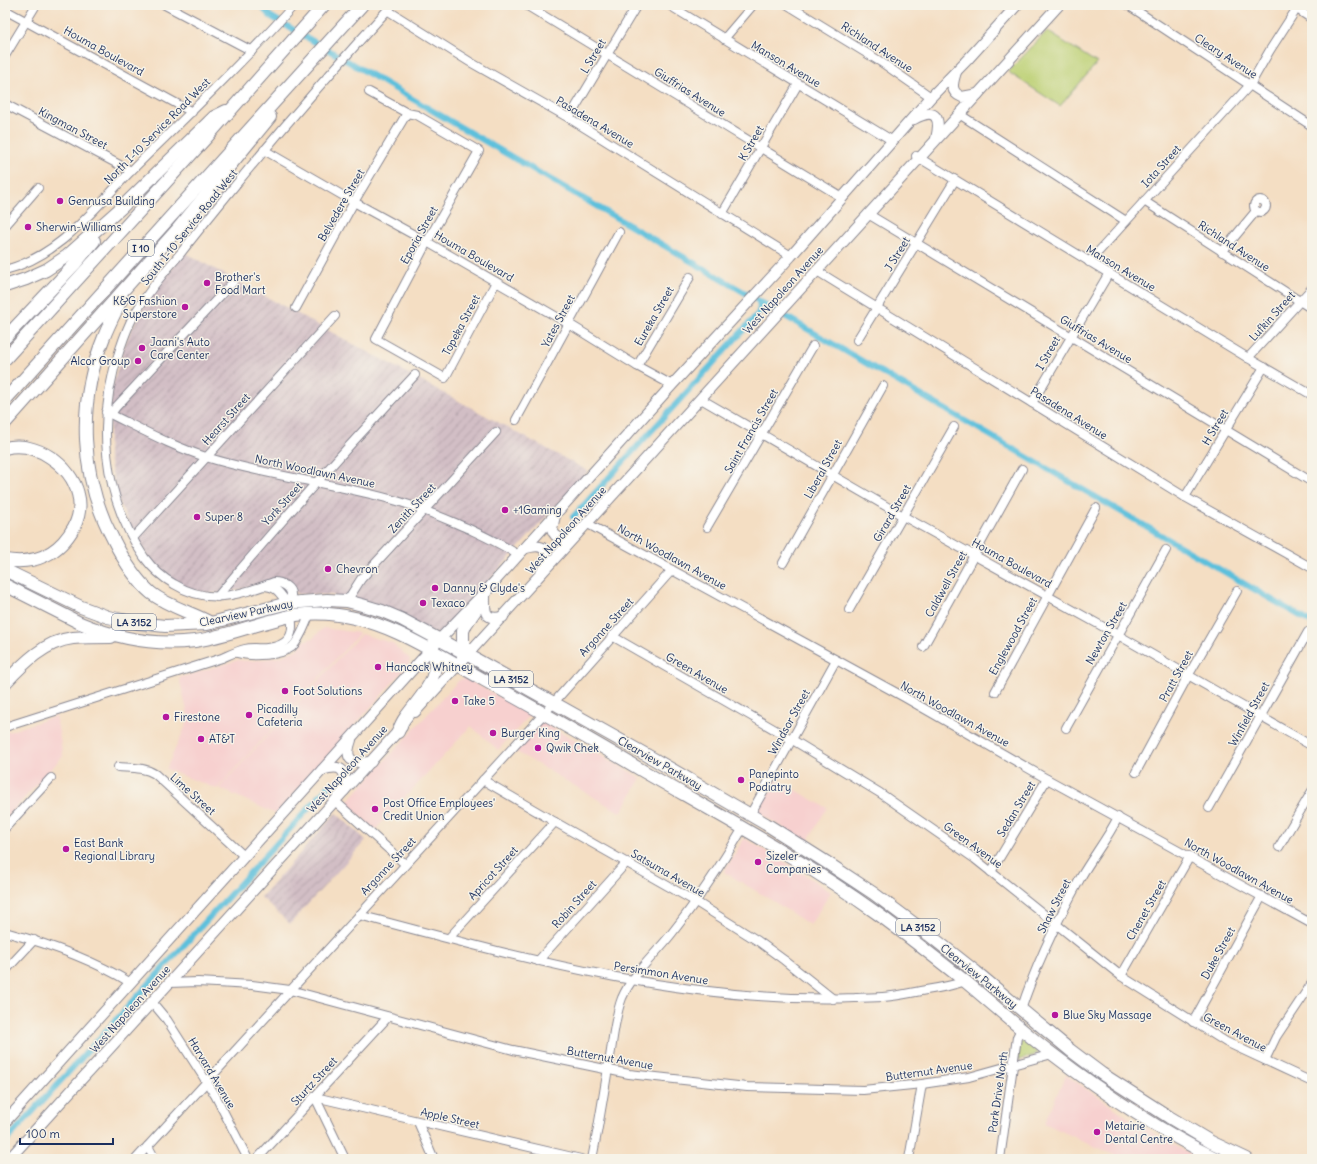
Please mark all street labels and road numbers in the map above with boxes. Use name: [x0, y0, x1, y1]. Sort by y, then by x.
street label: Richland Avenue: [839, 19, 915, 75]
street label: Houma Boulevard: [61, 23, 147, 79]
street label: Cleary Avenue: [1192, 30, 1260, 82]
street label: L Street: [577, 36, 609, 76]
street label: Manson Avenue: [749, 38, 823, 90]
street label: Giuffrias Avenue: [652, 64, 728, 120]
street label: North I-10 Service Road West: [101, 75, 213, 187]
street label: Pasadena Avenue: [554, 93, 637, 151]
street label: Kingman Street: [36, 104, 110, 152]
street label: K Street: [735, 122, 767, 163]
street label: Iota Street: [1138, 142, 1184, 190]
street label: South I-10 Service Road West: [138, 166, 240, 288]
street label: Belvedere Street: [315, 166, 368, 244]
street label: Eporia Street: [397, 203, 441, 266]
street label: Richland Avenue: [1196, 218, 1272, 274]
street label: Houma Boulevard: [432, 228, 517, 285]
street label: J Street: [881, 234, 913, 274]
road number: I 10: [128, 240, 154, 256]
street label: Manson Avenue: [1084, 242, 1158, 294]
street label: West Napoleon Avenue: [740, 243, 826, 337]
street label: Eureka Street: [631, 283, 677, 348]
street label: Lufkin Street: [1246, 288, 1298, 344]
street label: Topeka Street: [439, 292, 483, 358]
street label: Yates Street: [538, 292, 578, 350]
street label: Giuffrias Avenue: [1057, 312, 1135, 366]
street label: I Street: [1033, 333, 1063, 372]
street label: Pasadena Avenue: [1028, 384, 1110, 442]
street label: Saint Francis Street: [721, 386, 781, 476]
street label: Hearst Street: [199, 390, 253, 448]
street label: H Street: [1199, 406, 1231, 448]
street label: Liberal Street: [801, 437, 845, 501]
street label: North Woodlawn Avenue: [254, 451, 376, 491]
street label: York Street: [259, 479, 305, 529]
street label: Zenith Street: [386, 480, 439, 536]
street label: Girard Street: [870, 482, 914, 544]
street label: West Napoleon Avenue: [523, 483, 609, 577]
street label: North Woodlawn Avenue: [615, 521, 729, 593]
street label: Houma Boulevard: [969, 535, 1055, 591]
street label: Caldwell Street: [922, 548, 970, 620]
street label: Argonne Street: [576, 594, 636, 659]
street label: Englewood Street: [986, 594, 1040, 677]
street label: Clearview Parkway: [198, 596, 294, 630]
street label: Newton Street: [1082, 599, 1130, 667]
road number: LA 3152: [112, 614, 156, 630]
street label: Pratt Street: [1156, 648, 1196, 704]
street label: Green Avenue: [663, 649, 731, 697]
road number: LA 3152: [489, 671, 533, 687]
street label: North Woodlawn Avenue: [898, 678, 1012, 750]
street label: Winfield Street: [1226, 679, 1273, 749]
street label: Windsor Street: [765, 686, 813, 757]
street label: West Napoleon Avenue: [304, 722, 390, 816]
street label: Clearview Parkway: [615, 733, 705, 793]
street label: Lime Street: [168, 770, 219, 818]
street label: Sedan Street: [994, 778, 1038, 840]
street label: Green Avenue: [941, 819, 1005, 871]
street label: Argonne Street: [358, 834, 419, 898]
street label: North Woodlawn Avenue: [1182, 835, 1296, 907]
street label: Apricot Street: [465, 843, 521, 903]
street label: Satsuma Avenue: [629, 846, 707, 900]
street label: Shaw Street: [1034, 876, 1074, 936]
street label: Robin Street: [549, 877, 599, 931]
street label: Chenet Street: [1123, 877, 1169, 943]
road number: LA 3152: [896, 919, 940, 935]
street label: Duke Street: [1198, 924, 1238, 982]
street label: Clearview Parkway: [938, 941, 1020, 1011]
street label: Persimmon Avenue: [613, 959, 709, 987]
street label: West Napoleon Avenue: [87, 962, 173, 1056]
street label: Green Avenue: [1201, 1009, 1269, 1055]
street label: Harvard Avenue: [185, 1035, 239, 1111]
street label: Butternut Avenue: [566, 1044, 654, 1072]
street label: Park Drive North: [985, 1050, 1011, 1134]
street label: Sturtz Street: [288, 1054, 340, 1108]
street label: Butternut Avenue: [885, 1058, 973, 1084]
street label: Apple Street: [419, 1104, 481, 1132]

